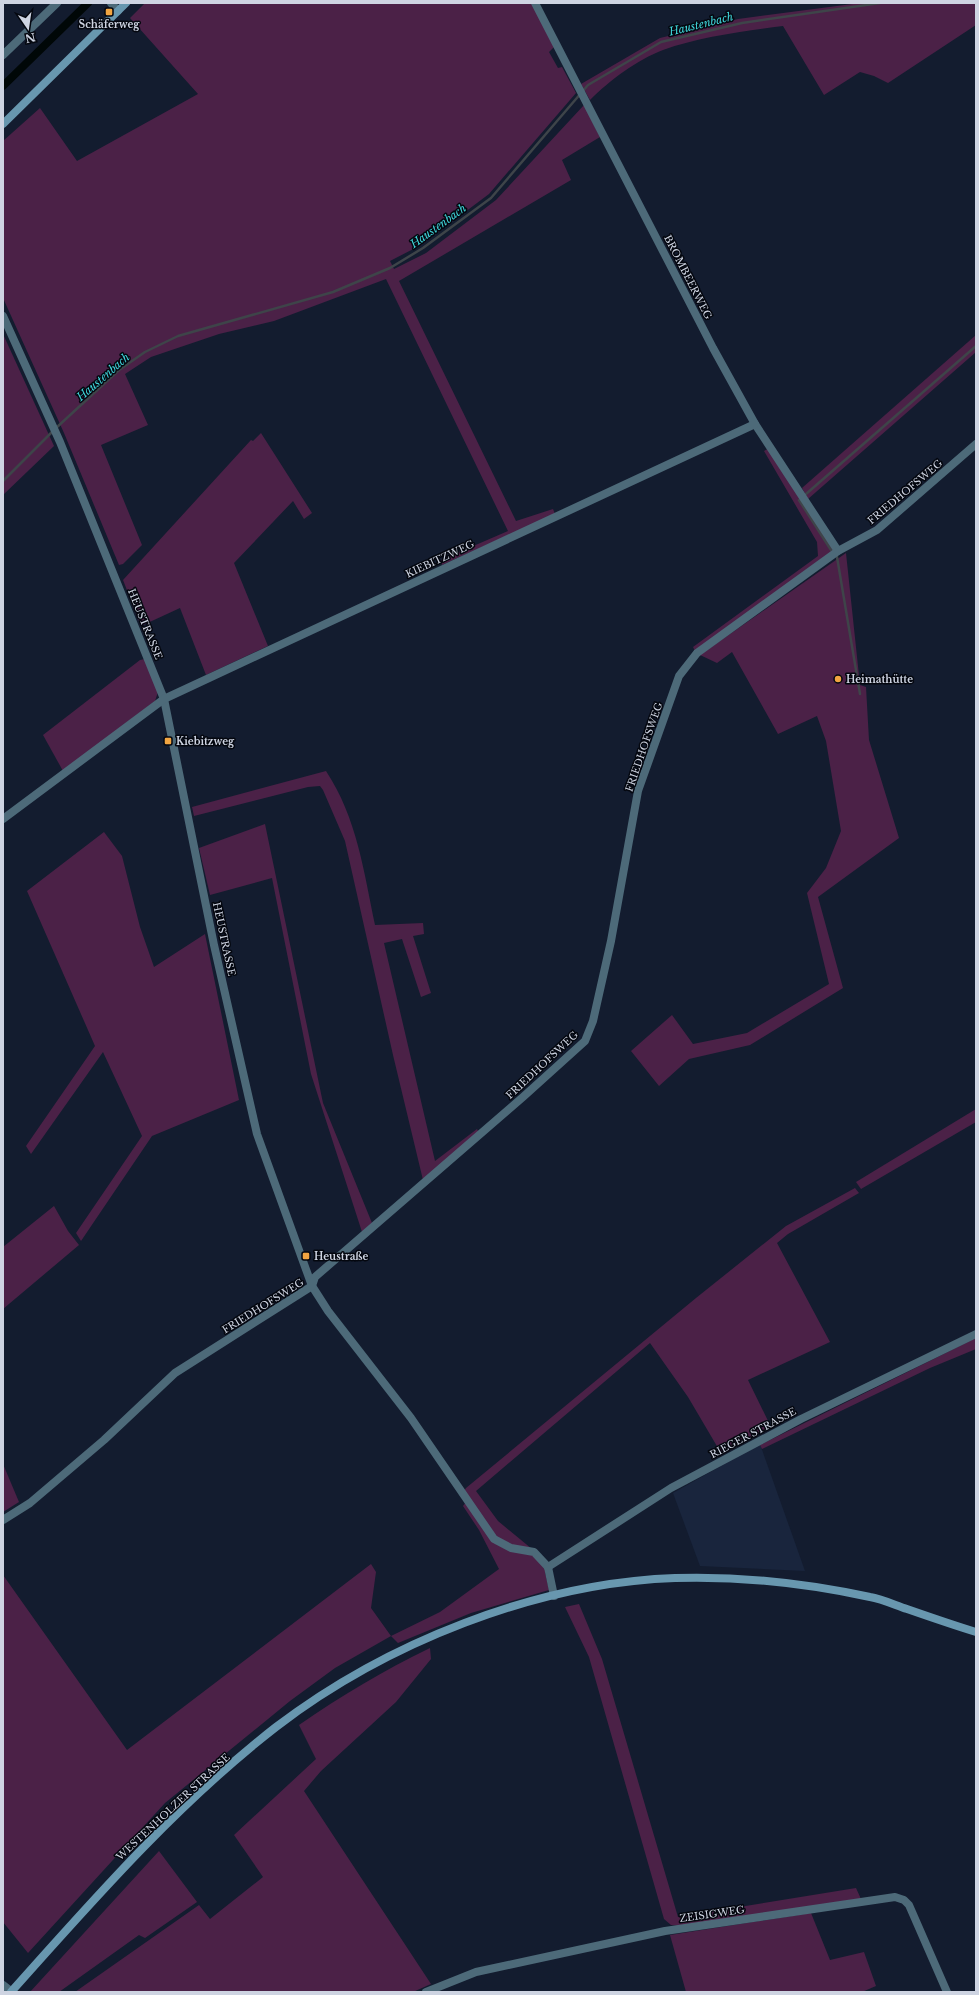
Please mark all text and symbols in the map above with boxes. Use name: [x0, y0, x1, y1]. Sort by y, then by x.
marker: Schäferweg: [104, 7, 114, 17]
north arrow: [8, 8, 48, 48]
water label: Haustenbach: [666, 9, 735, 39]
place label: Schäferweg: [79, 18, 140, 31]
text: N: [23, 30, 37, 46]
water label: Haustenbach: [406, 201, 469, 252]
street label: BROMBEERWEG: [661, 233, 715, 322]
water label: Haustenbach: [73, 350, 132, 405]
street label: FRIEDHOFSWEG: [865, 457, 945, 527]
street label: KIEBITZWEG: [404, 537, 477, 581]
street label: HEUSTRASSE: [125, 587, 165, 661]
place label: Heimathütte: [846, 673, 913, 686]
marker: Heimathütte: [833, 674, 843, 684]
street label: FRIEDHOFSWEG: [623, 700, 666, 794]
place label: Kiebitzweg: [176, 735, 235, 748]
marker: Kiebitzweg: [163, 736, 173, 746]
street label: HEUSTRASSE: [210, 901, 238, 977]
street label: FRIEDHOFSWEG: [503, 1028, 581, 1102]
place label: Heustraße: [314, 1250, 368, 1263]
marker: Heustraße: [301, 1251, 311, 1261]
street label: FRIEDHOFSWEG: [220, 1275, 307, 1336]
street label: RIEGER STRASSE: [708, 1405, 798, 1461]
street label: WESTENHOLZER STRASSE: [113, 1751, 233, 1864]
street label: ZEISIGWEG: [678, 1903, 746, 1925]

